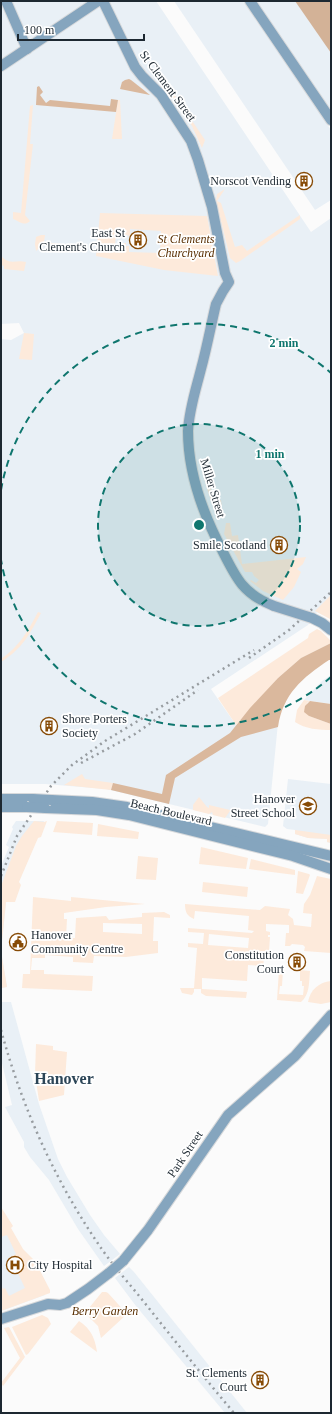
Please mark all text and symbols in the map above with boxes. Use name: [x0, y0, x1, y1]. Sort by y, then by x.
scale bar: [18, 16, 144, 42]
text: 100 m: [24, 23, 55, 37]
street label: St Clement Street: [137, 48, 199, 125]
building icon: Norscot Vending: [294, 171, 314, 191]
place label: Norscot Vending: [210, 174, 291, 188]
place label: East St Clement's Church: [39, 226, 126, 254]
building icon: East St Clement's Church: [128, 230, 148, 250]
park label: St Clements Churchyard: [157, 232, 216, 260]
text: 2 min: [269, 336, 299, 350]
text: 1 min: [255, 447, 285, 461]
street label: Miller Street: [197, 457, 229, 520]
centre of rings: [192, 518, 206, 532]
building icon: Smile Scotland: [269, 535, 289, 555]
place label: Smile Scotland: [193, 538, 266, 552]
place label: Shore Porters Society: [62, 712, 127, 740]
building icon: Shore Porters Society: [39, 716, 59, 736]
place label: Hanover Street School: [231, 792, 296, 820]
street label: Beach Boulevard: [129, 796, 213, 828]
school or university icon: Hanover Street School: [298, 796, 318, 816]
place label: Hanover Community Centre: [31, 928, 123, 956]
public building icon: Hanover Community Centre: [8, 932, 28, 952]
place label: Constitution Court: [225, 948, 285, 976]
building icon: Constitution Court: [287, 952, 307, 972]
district label: Hanover: [34, 1070, 94, 1087]
street label: Park Street: [164, 1128, 206, 1180]
hospital icon: City Hospital: [5, 1255, 25, 1275]
place label: City Hospital: [28, 1258, 93, 1272]
park label: Berry Garden: [72, 1304, 138, 1318]
place label: St. Clements Court: [186, 1366, 248, 1394]
building icon: St. Clements Court: [250, 1370, 270, 1390]

